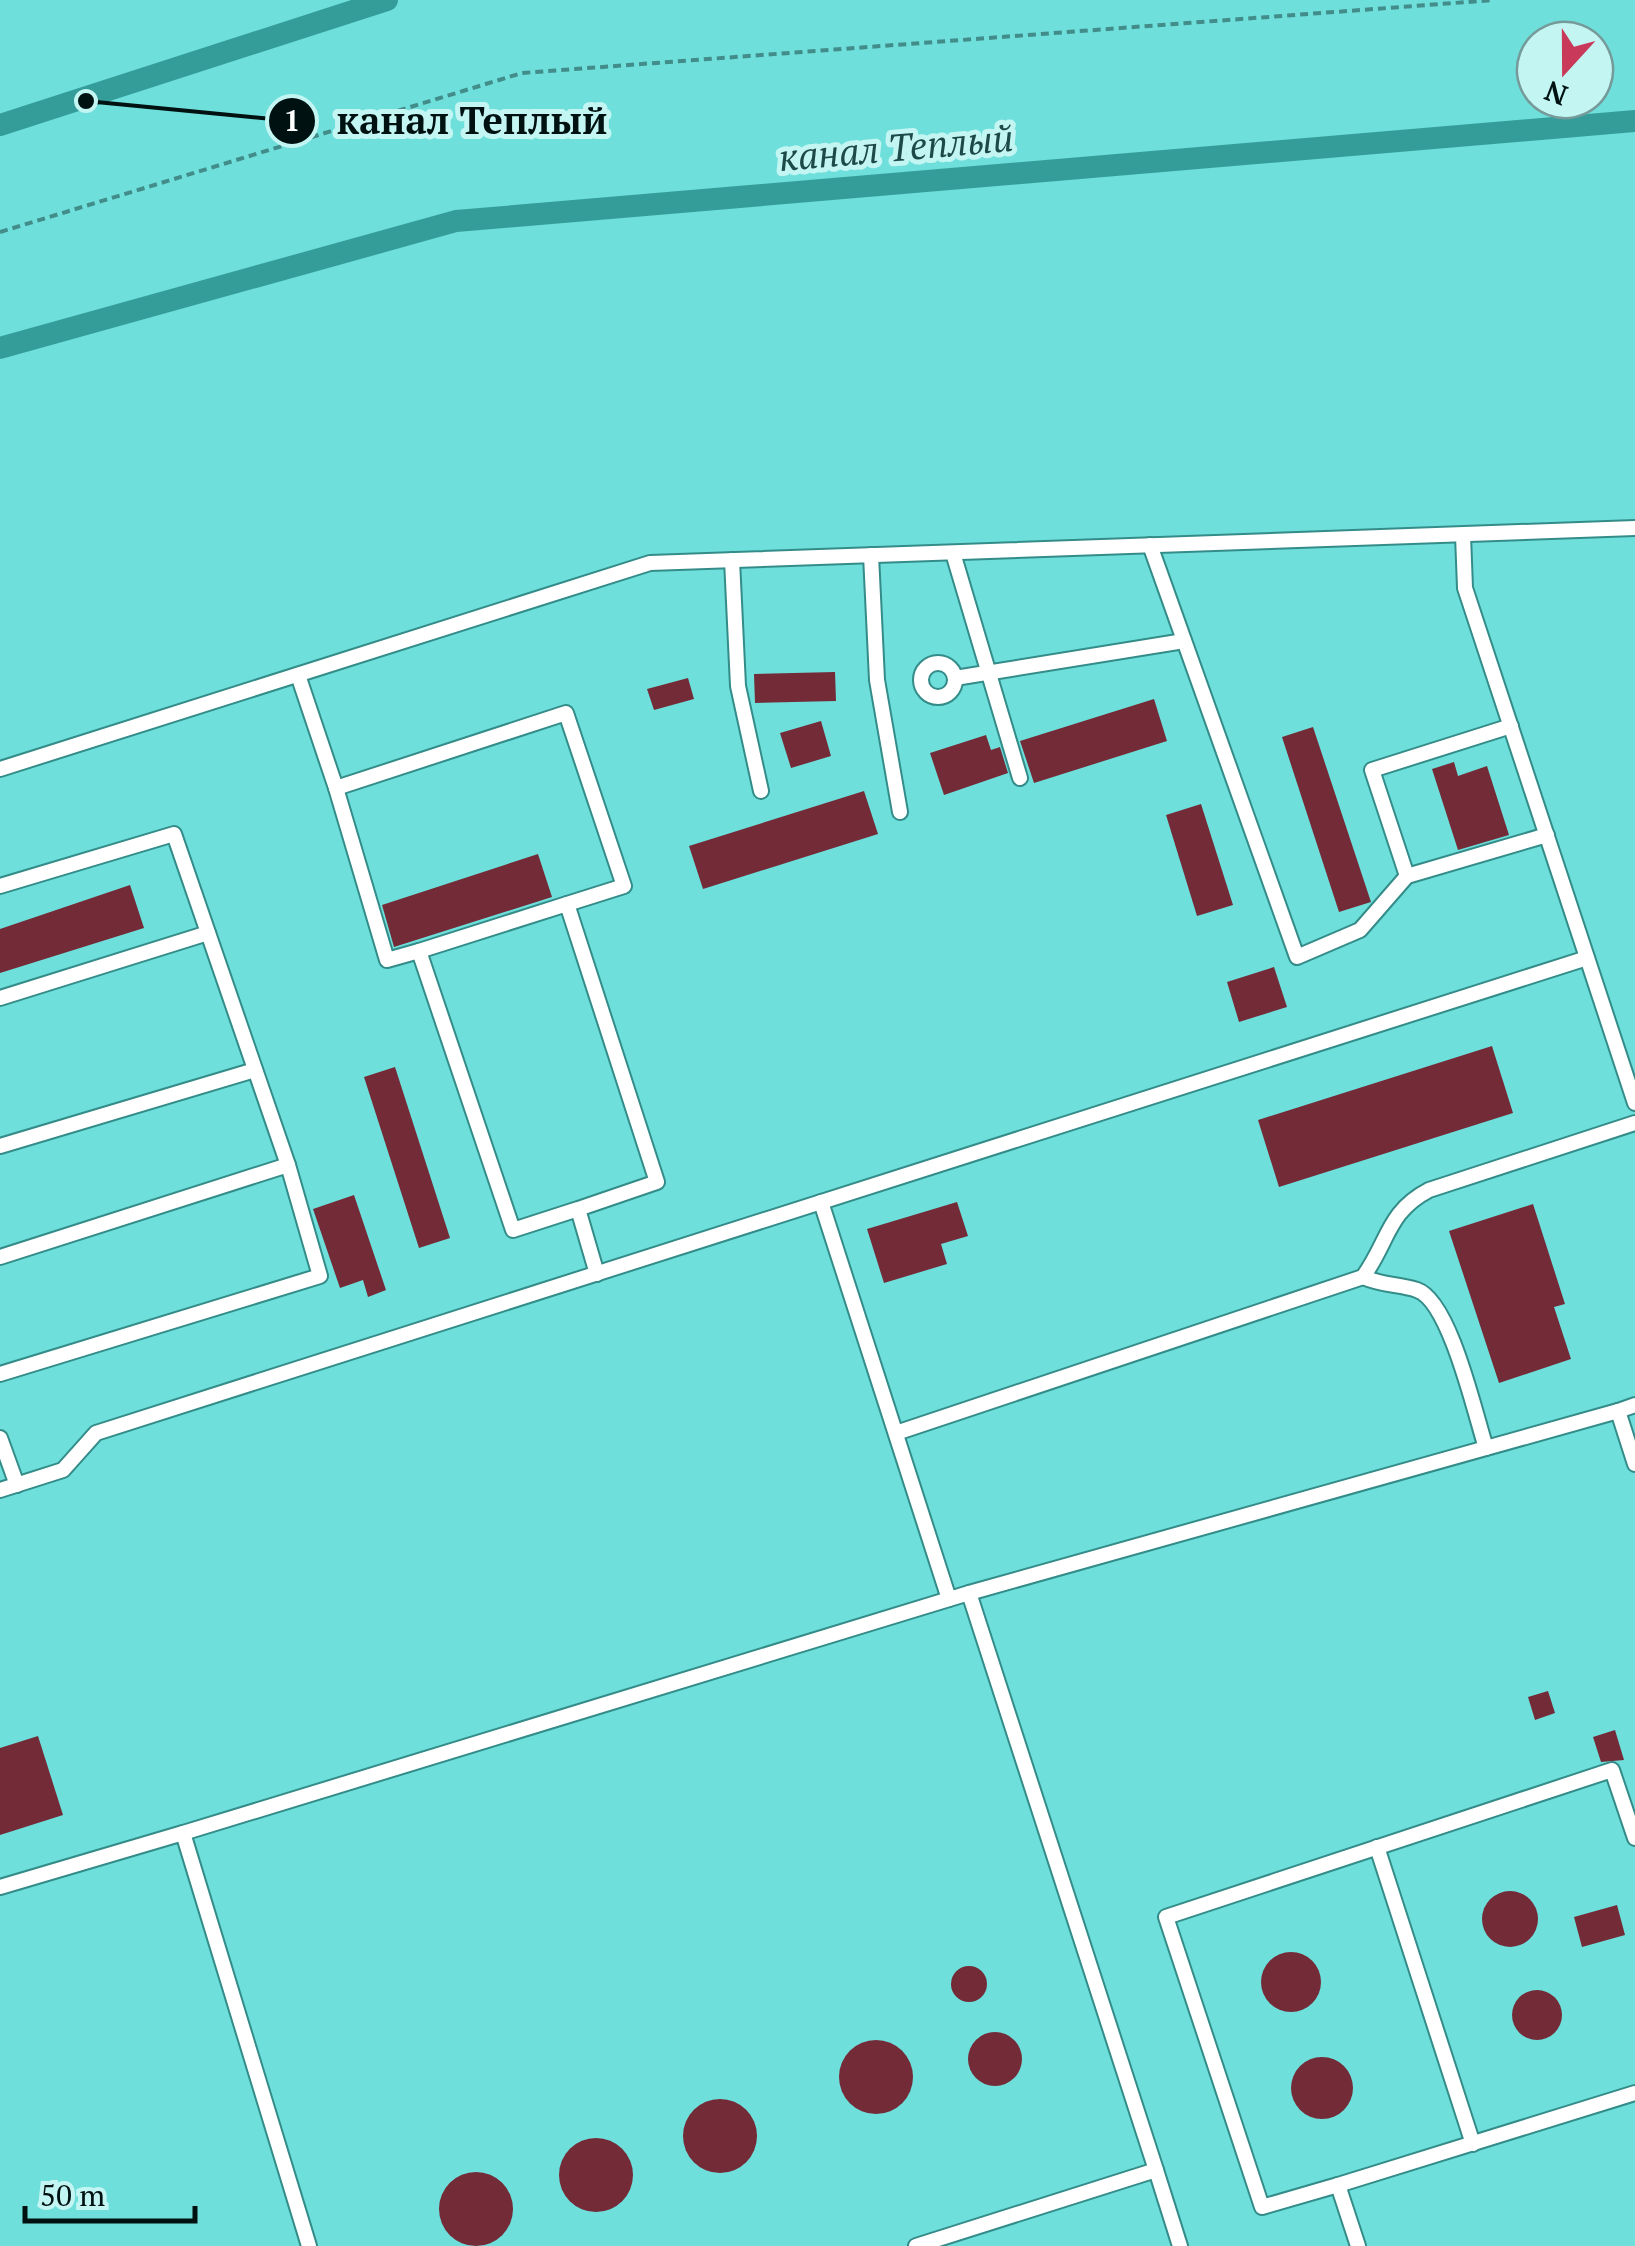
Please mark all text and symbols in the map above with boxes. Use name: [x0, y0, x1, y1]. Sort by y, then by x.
north arrow: [1515, 20, 1615, 120]
text: N: [1539, 73, 1572, 115]
callout: канал Теплый: [267, 87, 627, 155]
text: канал Теплый: [337, 95, 607, 145]
text: 1: [284, 100, 300, 140]
water label: канал Теплый: [777, 112, 1015, 182]
scale bar: [25, 2161, 195, 2223]
text: 50 m: [40, 2175, 105, 2215]

